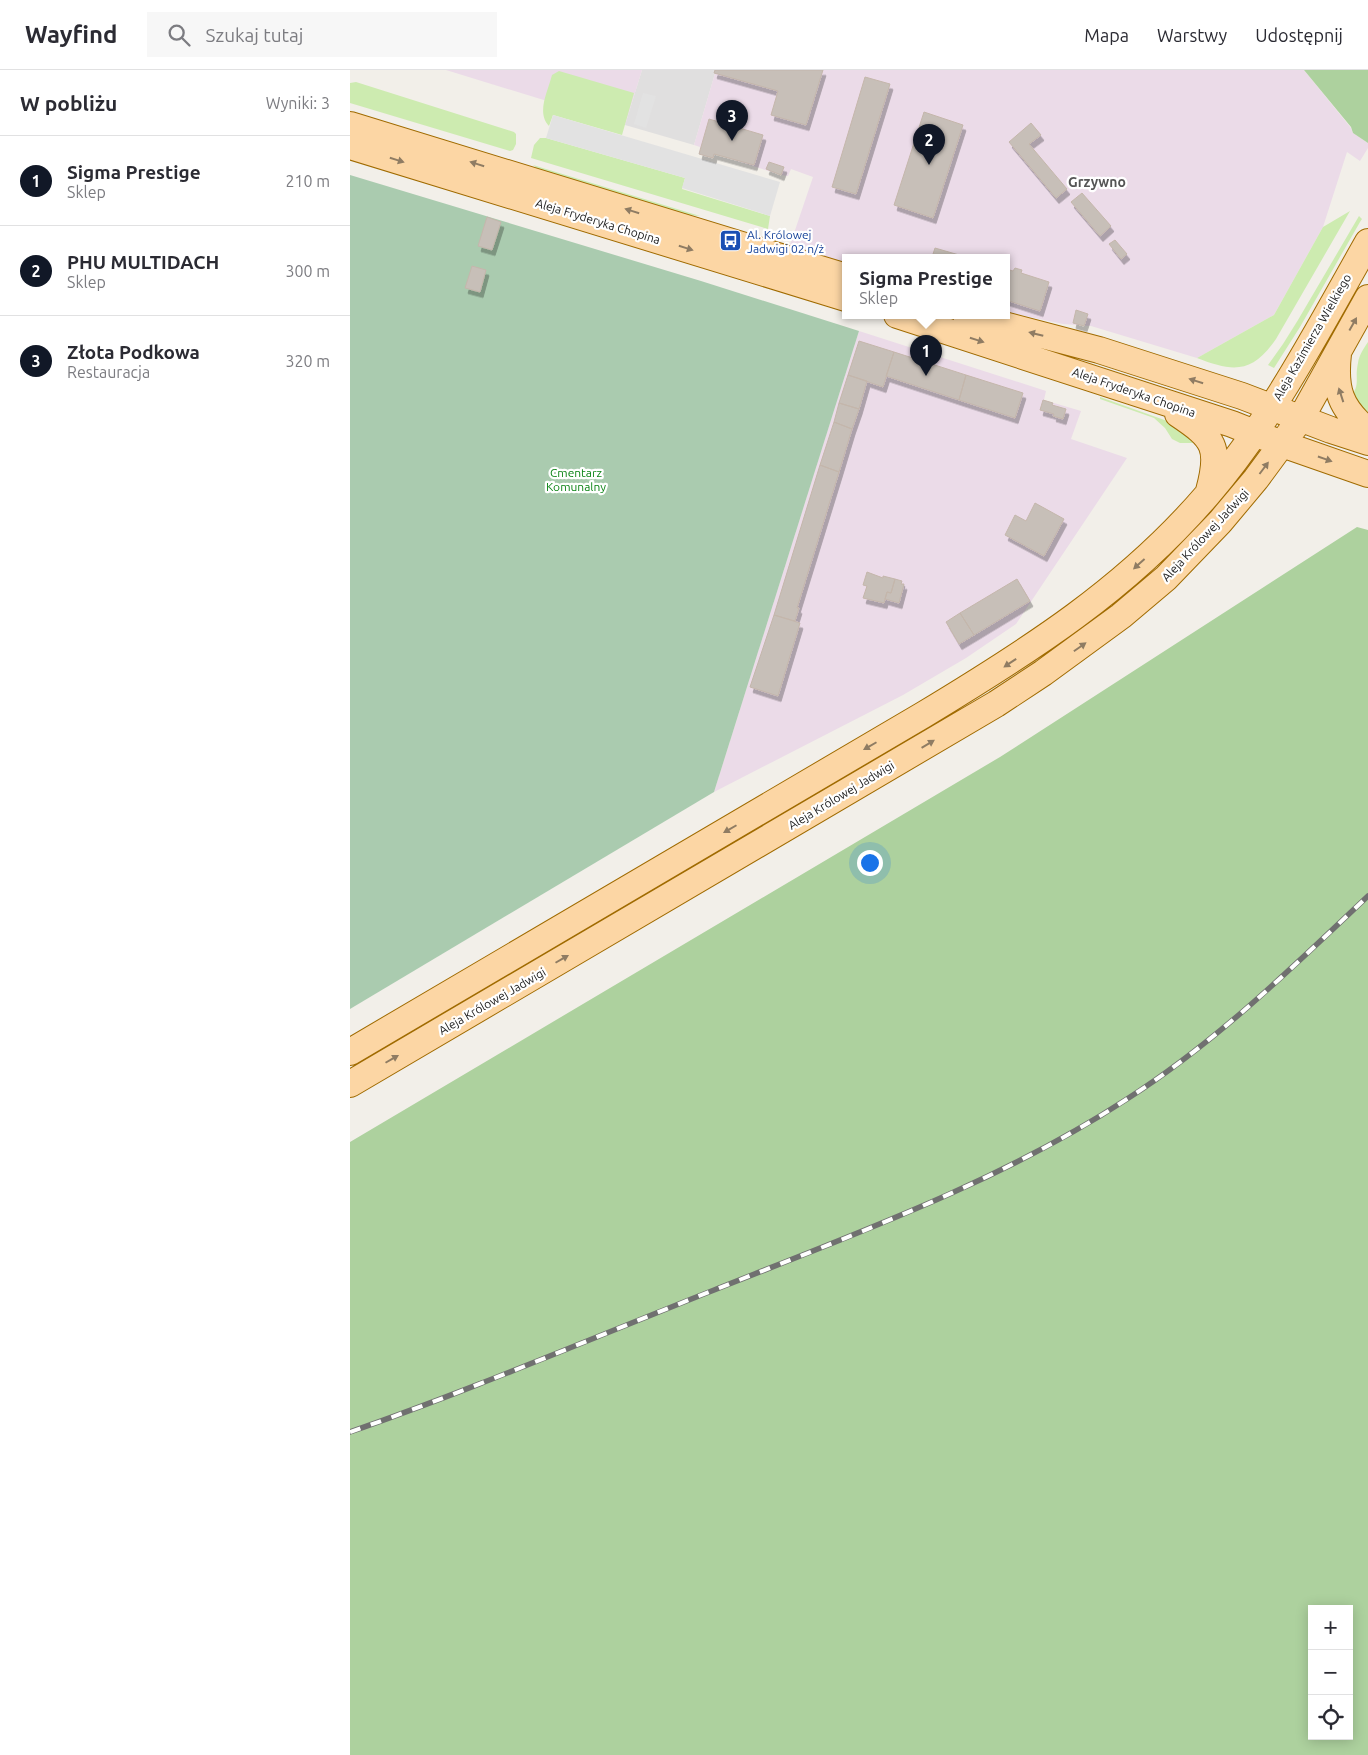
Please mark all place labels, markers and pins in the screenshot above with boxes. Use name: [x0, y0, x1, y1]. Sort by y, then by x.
pin: 3: [716, 100, 748, 141]
pin: 2: [913, 124, 945, 165]
place label: Al. Królowej Jadwigi 02 n/ż: [747, 228, 824, 255]
bus stop icon: Al. Królowej Jadwigi 02 n/ż: [719, 229, 743, 253]
pin: 1: [910, 335, 942, 376]

